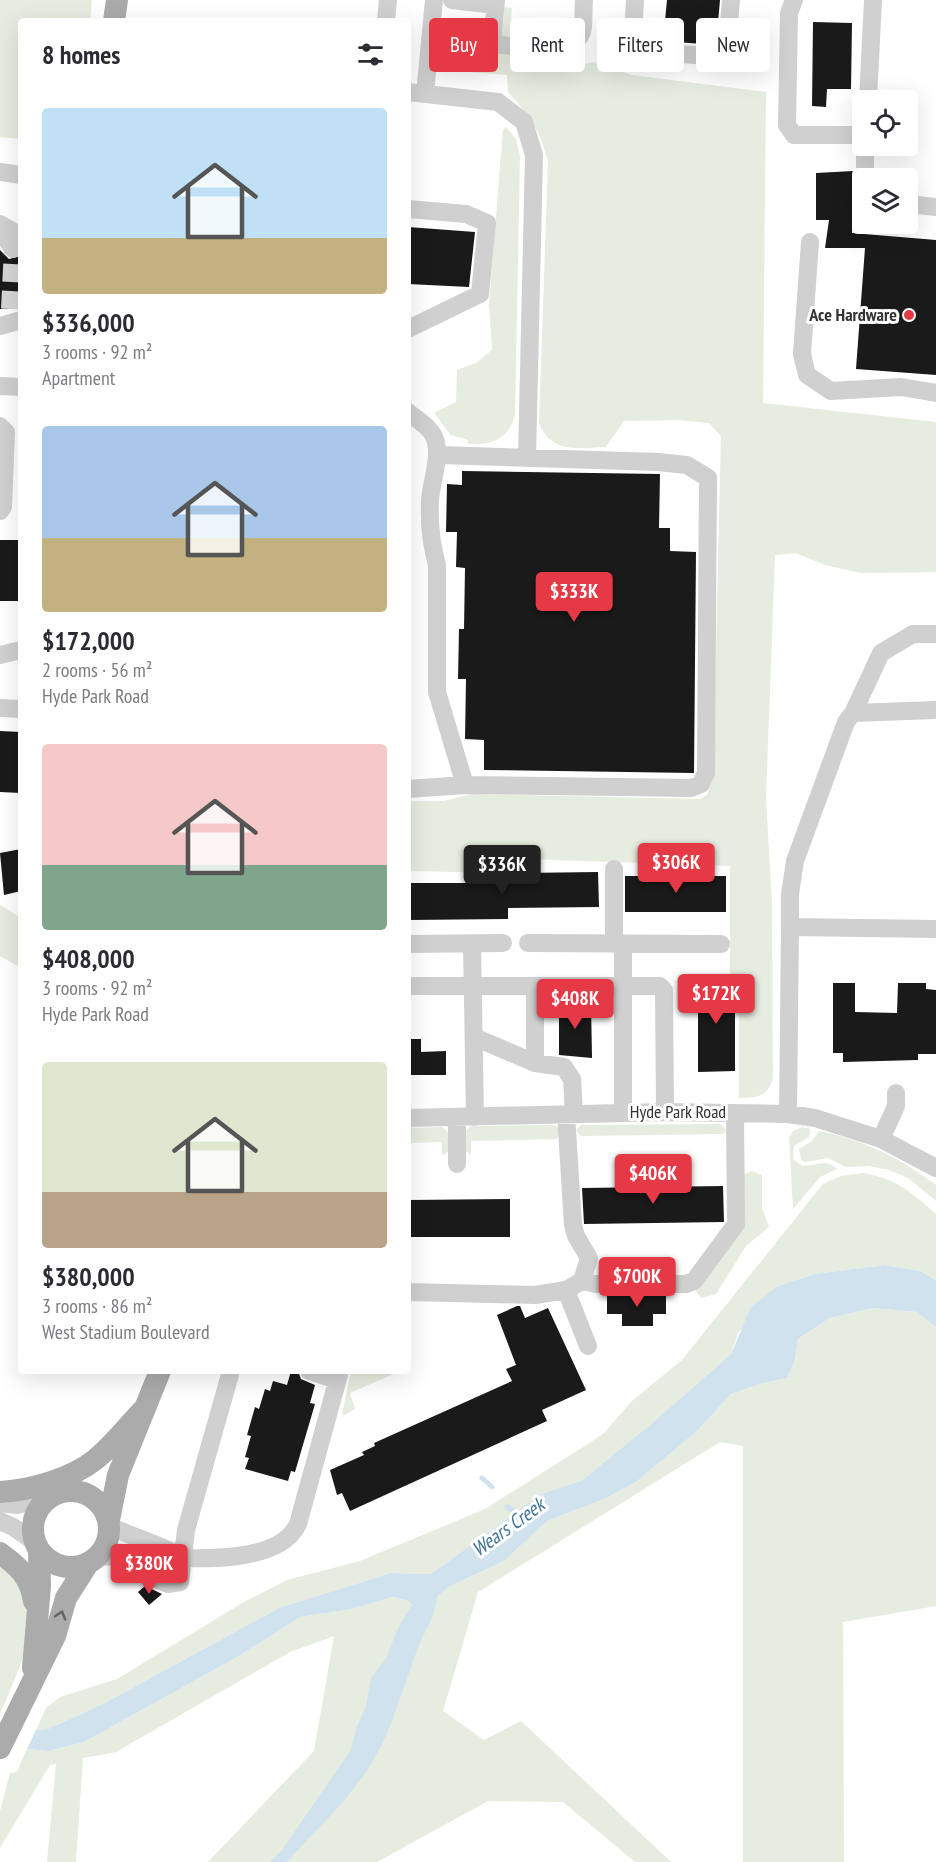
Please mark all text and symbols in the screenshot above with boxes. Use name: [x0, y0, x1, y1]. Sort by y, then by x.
chip: Buy: [429, 18, 498, 72]
chip: Rent: [510, 18, 585, 72]
chip: Filters: [597, 18, 684, 72]
chip: New: [696, 18, 770, 72]
text: 8 homes: [42, 38, 120, 71]
icon: filters: [354, 38, 387, 71]
map controls: [852, 90, 918, 234]
button: locate: [852, 90, 918, 156]
icon: home: [161, 147, 269, 255]
button: layers: [852, 168, 918, 234]
place label: Ace Hardware: [808, 303, 897, 326]
text: $336,000: [42, 306, 135, 339]
marker: Ace Hardware: [902, 308, 916, 322]
text: 3 rooms · 92 m²: [42, 339, 152, 365]
text: Apartment: [42, 365, 115, 391]
icon: home: [161, 465, 269, 573]
pin: $333K: [532, 572, 616, 623]
text: $333K: [550, 578, 598, 604]
text: $172,000: [42, 624, 135, 657]
text: 2 rooms · 56 m²: [42, 657, 152, 683]
text: Hyde Park Road: [42, 683, 149, 709]
icon: home: [161, 783, 269, 891]
pin: $306K: [634, 843, 718, 894]
pin: $336K: [460, 845, 544, 896]
text: $306K: [652, 849, 700, 875]
text: $336K: [478, 851, 526, 877]
text: $408,000: [42, 942, 135, 975]
pin: $172K: [674, 974, 758, 1025]
text: 3 rooms · 92 m²: [42, 975, 152, 1001]
pin: $408K: [533, 979, 617, 1030]
text: $172K: [692, 980, 740, 1006]
text: $408K: [551, 985, 599, 1011]
text: Hyde Park Road: [42, 1001, 149, 1027]
street label: Hyde Park Road: [630, 1100, 726, 1123]
icon: home: [161, 1101, 269, 1209]
pin: $406K: [611, 1154, 695, 1205]
text: $406K: [629, 1160, 677, 1186]
pin: $700K: [595, 1257, 679, 1308]
text: $380,000: [42, 1260, 135, 1293]
text: $700K: [613, 1263, 661, 1289]
text: 3 rooms · 86 m²: [42, 1293, 152, 1319]
text: West Stadium Boulevard: [42, 1319, 210, 1345]
water label: Wears Creek: [466, 1490, 551, 1562]
pin: $380K: [107, 1544, 191, 1595]
text: $380K: [125, 1550, 173, 1576]
one-way arrow: [54, 1610, 66, 1621]

